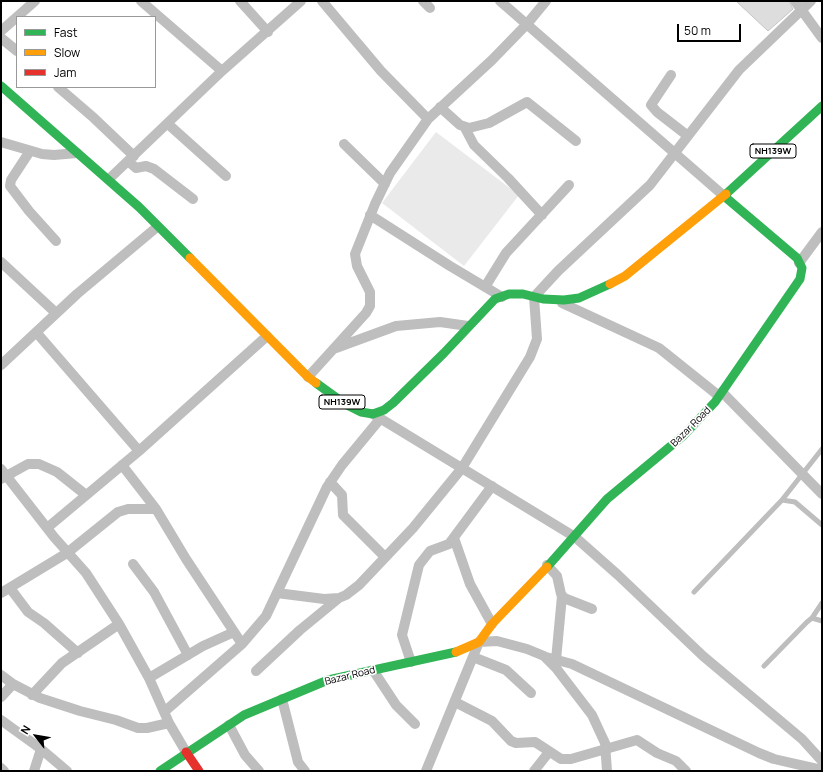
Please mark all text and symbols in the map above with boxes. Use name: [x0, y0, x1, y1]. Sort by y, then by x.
legend: [16, 16, 156, 88]
scale bar: [679, 16, 743, 42]
text: 50 m: [684, 22, 711, 39]
text: Fast: [54, 24, 78, 41]
text: Slow: [54, 44, 80, 61]
text: Jam: [54, 64, 76, 81]
road number: NH139W: [750, 144, 796, 158]
road number: NH139W: [319, 395, 365, 409]
street label: Bazar Road: [669, 405, 713, 449]
street label: Bazar Road: [324, 664, 376, 688]
north arrow: [16, 716, 56, 756]
text: N: [17, 722, 34, 737]

